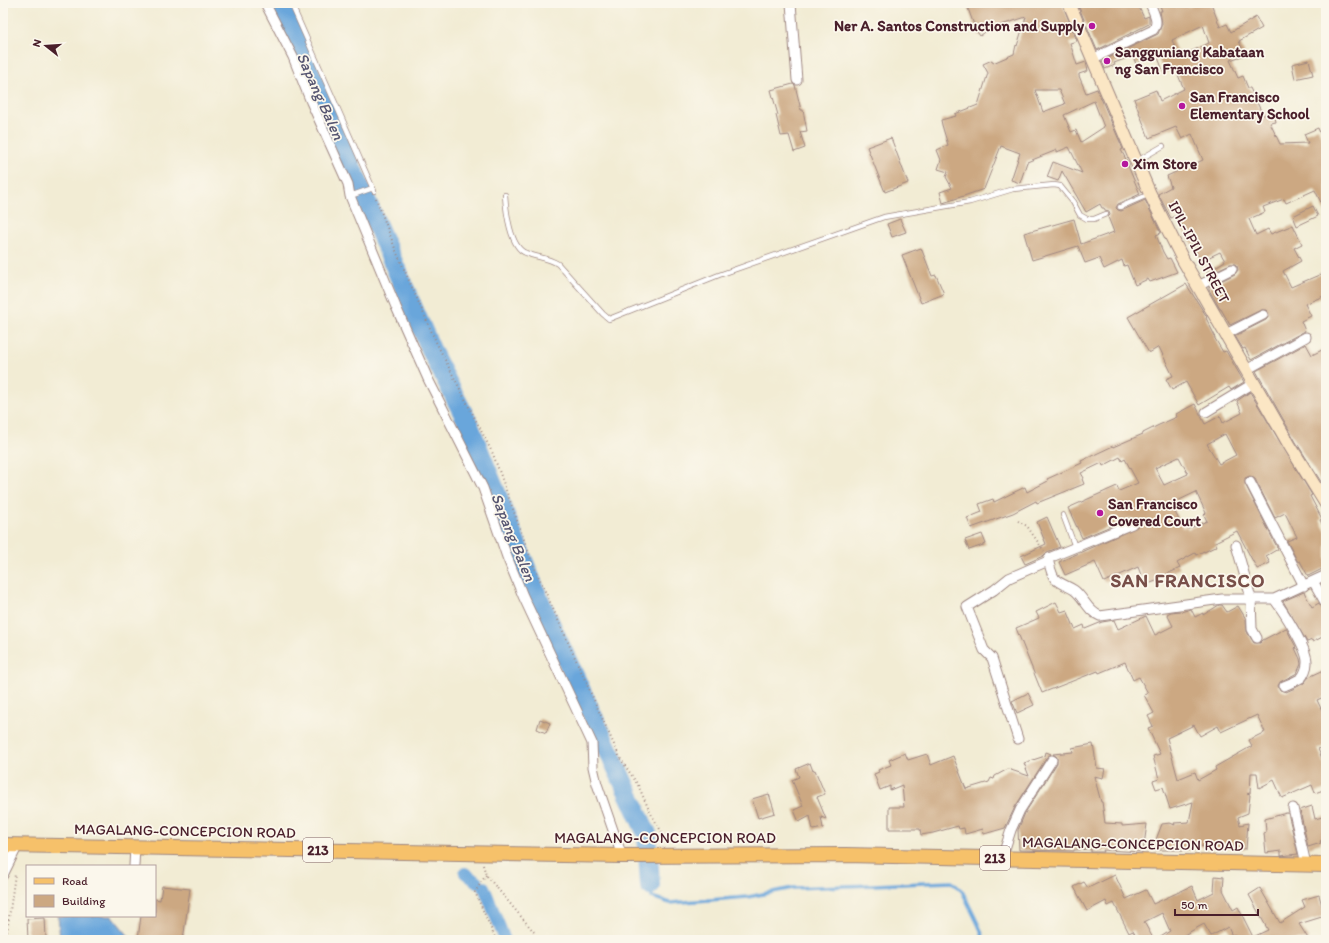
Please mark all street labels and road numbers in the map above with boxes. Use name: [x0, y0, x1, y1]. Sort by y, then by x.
street label: IPIL-IPIL STREET: [1164, 198, 1234, 307]
street label: MAGALANG-CONCEPCION ROAD: [74, 820, 296, 842]
street label: MAGALANG-CONCEPCION ROAD: [554, 829, 776, 847]
street label: MAGALANG-CONCEPCION ROAD: [1022, 833, 1244, 855]
road number: 213: [303, 838, 333, 862]
road number: 213: [980, 846, 1010, 870]

